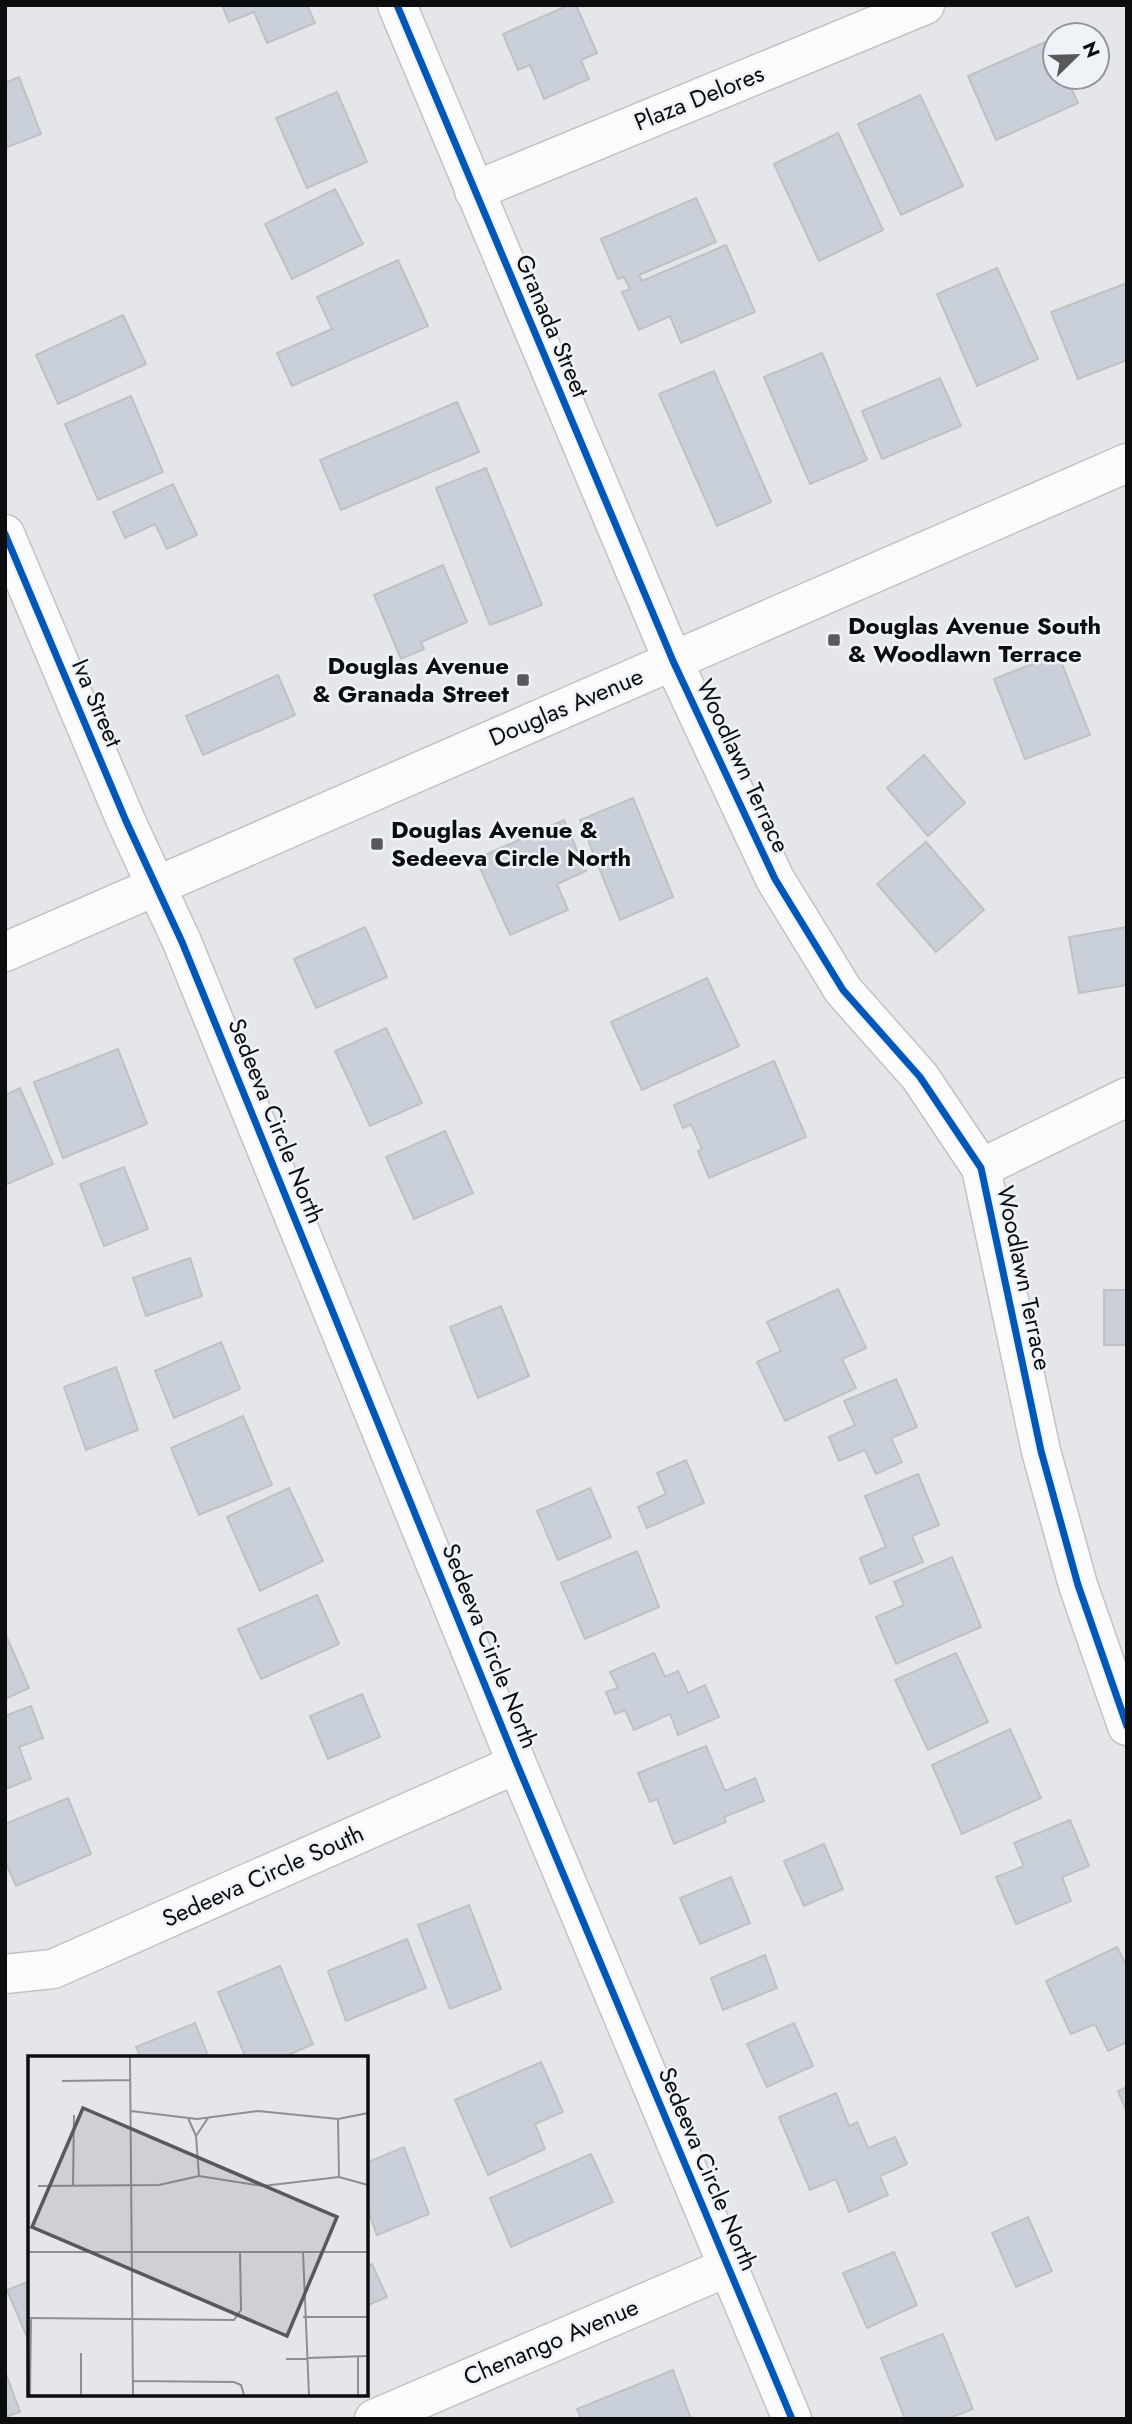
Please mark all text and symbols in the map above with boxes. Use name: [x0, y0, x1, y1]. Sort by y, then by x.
north arrow: [1041, 21, 1111, 91]
text: N: [1076, 37, 1107, 62]
street label: Plaza Delores: [629, 56, 769, 139]
street label: Granada Street: [507, 249, 598, 403]
place label: Douglas Avenue South & Woodlawn Terrace: [848, 608, 1101, 671]
marker: Douglas Avenue South & Woodlawn Terrace: [826, 632, 842, 648]
place label: Douglas Avenue & Granada Street: [312, 648, 509, 711]
street label: Iva Street: [63, 653, 132, 752]
street label: Douglas Avenue: [483, 658, 648, 755]
marker: Douglas Avenue & Granada Street: [515, 672, 531, 688]
street label: Woodlawn Terrace: [688, 673, 799, 858]
place label: Douglas Avenue & Sedeeva Circle North: [391, 812, 631, 875]
marker: Douglas Avenue & Sedeeva Circle North: [369, 836, 385, 852]
street label: Sedeeva Circle North: [219, 1013, 334, 1229]
street label: Woodlawn Terrace: [988, 1182, 1061, 1373]
street label: Sedeeva Circle North: [433, 1538, 548, 1754]
street label: Sedeeva Circle South: [156, 1815, 369, 1936]
inset map: [28, 2056, 368, 2396]
street label: Sedeeva Circle North: [650, 2062, 767, 2276]
street label: Chenango Avenue: [458, 2289, 644, 2394]

